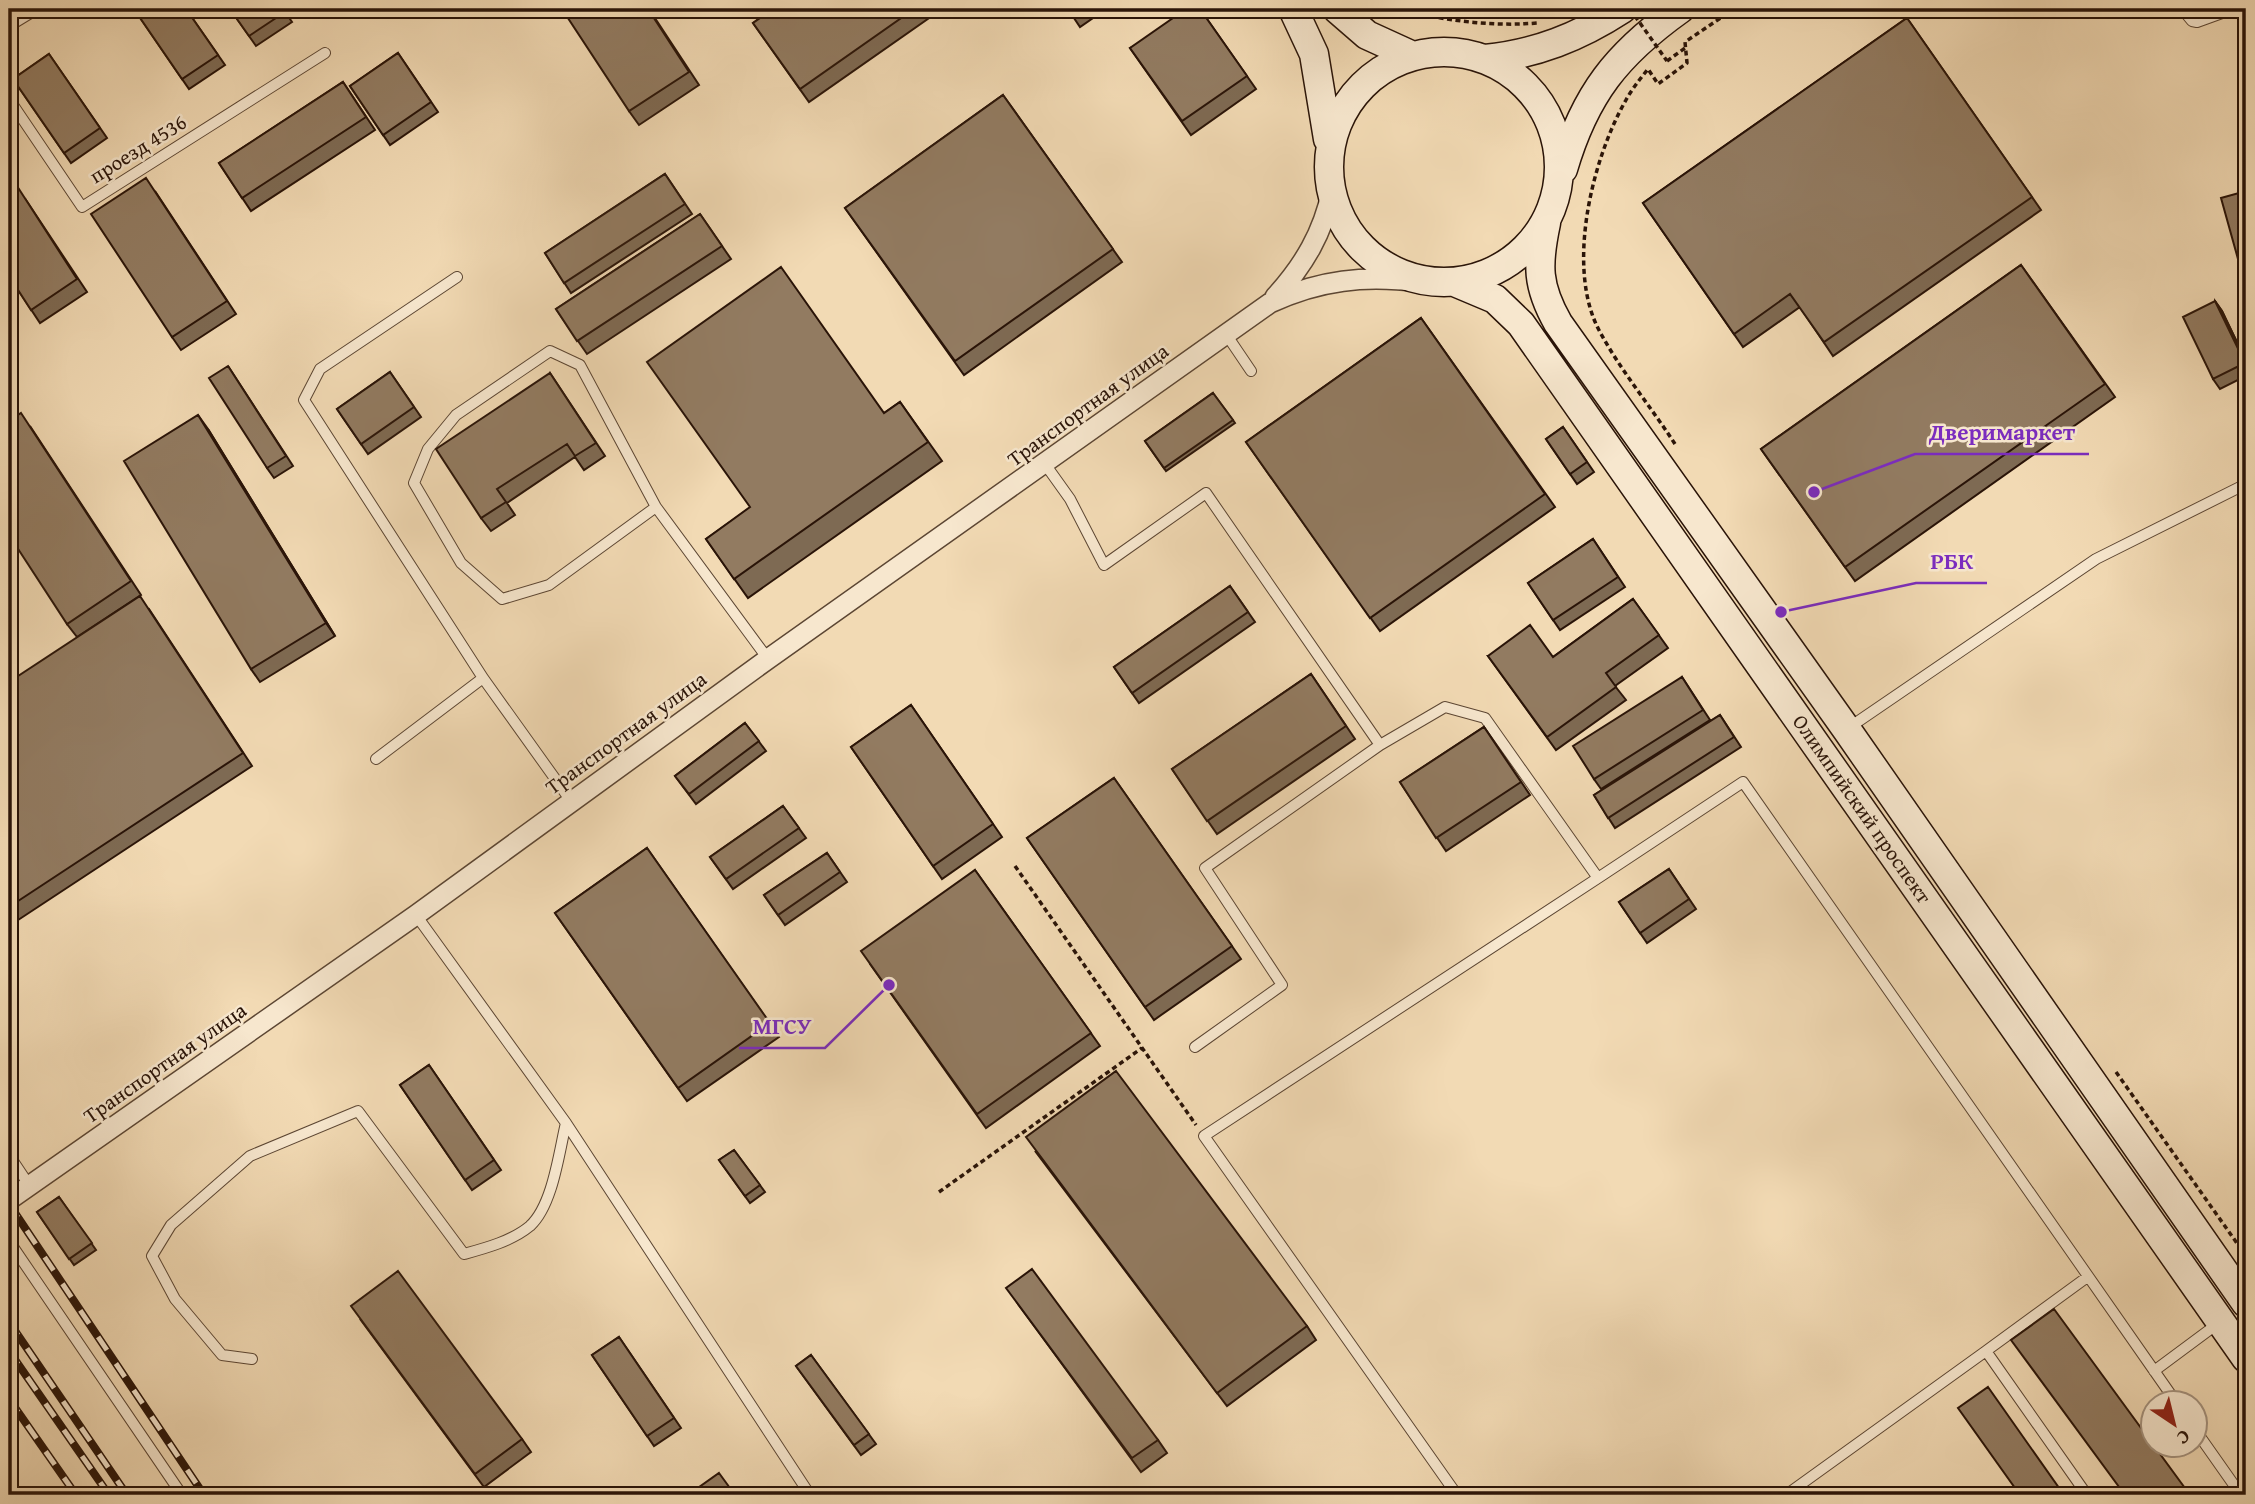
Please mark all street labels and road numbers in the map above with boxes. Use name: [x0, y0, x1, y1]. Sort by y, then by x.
street label: проезд 4536: [83, 106, 192, 191]
street label: Транспортная улица: [1001, 335, 1175, 474]
street label: Транспортная улица: [539, 663, 713, 802]
street label: Олимпийский проспект: [1785, 708, 1940, 910]
street label: Транспортная улица: [77, 995, 253, 1131]

